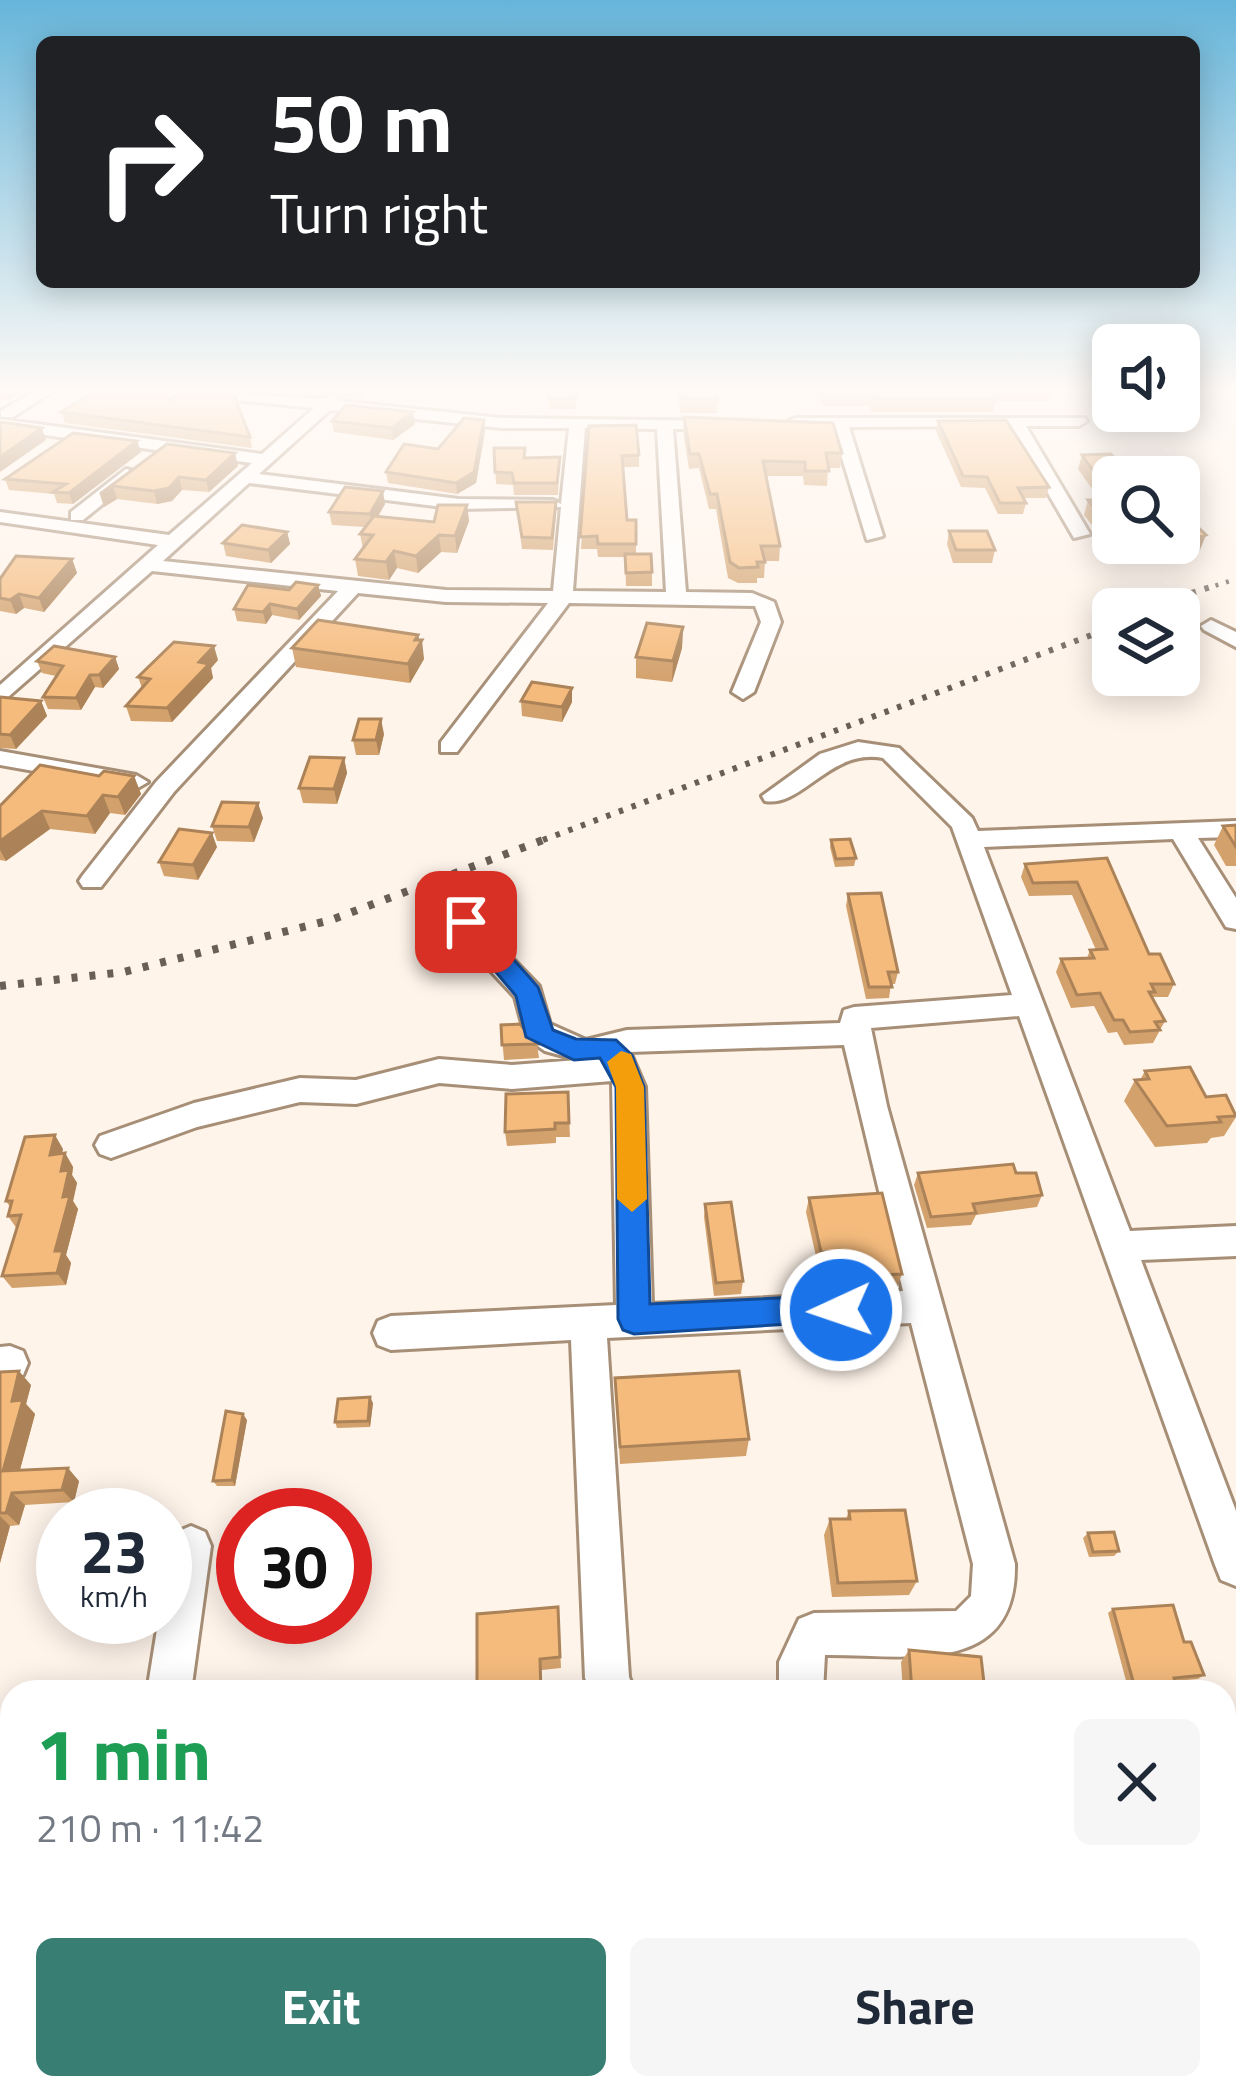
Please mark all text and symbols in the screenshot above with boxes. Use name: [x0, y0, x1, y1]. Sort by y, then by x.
text: 50 m: [270, 57, 453, 185]
icon: right: [72, 84, 228, 240]
text: Turn right: [270, 172, 488, 254]
map controls: [1092, 324, 1200, 696]
button: sound: [1092, 324, 1200, 432]
button: search: [1092, 456, 1200, 564]
button: layers: [1092, 588, 1200, 696]
pin: [415, 871, 517, 973]
icon: arrive: [433, 889, 499, 955]
position arrow: [778, 1247, 904, 1373]
speed limit sign: 30: [216, 1488, 372, 1644]
text: 23: [80, 1505, 148, 1596]
text: km/h: [80, 1573, 148, 1619]
text: 1 min: [36, 1698, 211, 1808]
button: close: [1074, 1719, 1200, 1845]
text: 210 m · 11:42: [36, 1798, 264, 1857]
button: Exit: [36, 1938, 606, 2076]
button: Share: [630, 1938, 1200, 2076]

